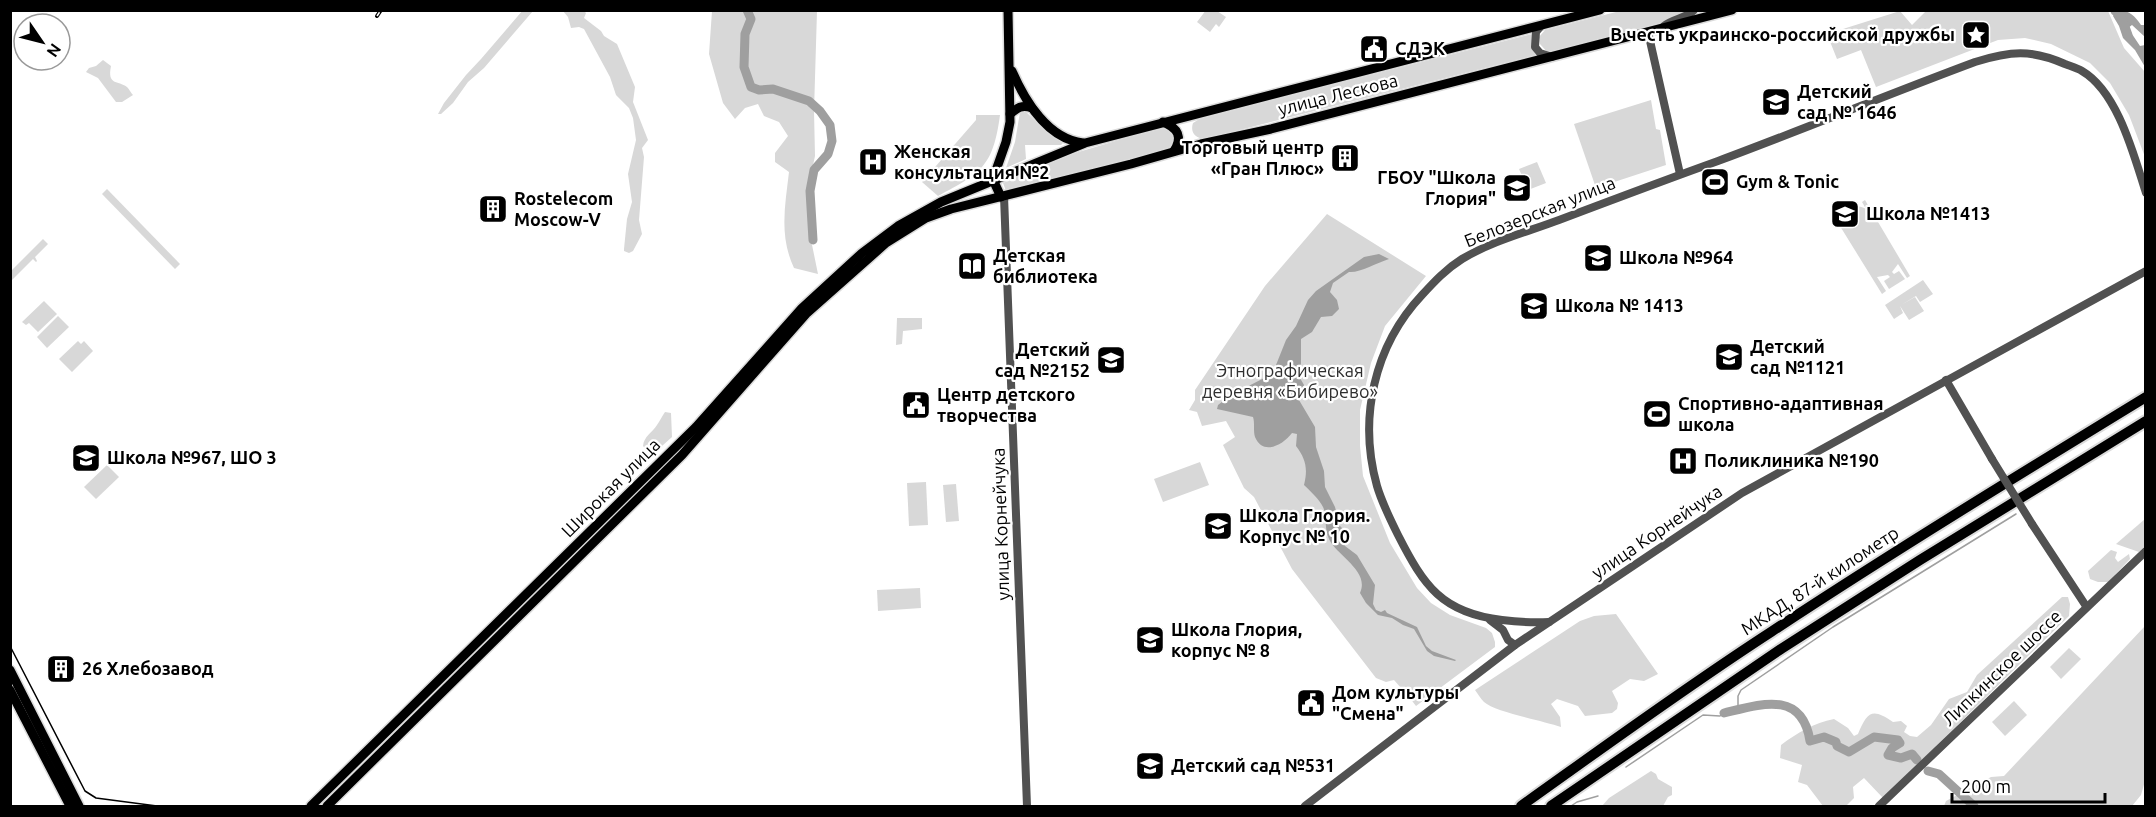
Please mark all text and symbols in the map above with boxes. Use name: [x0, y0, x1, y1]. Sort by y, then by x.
north arrow: [12, 12, 72, 72]
place icon: В честь украинско-российской дружбы: [1960, 19, 1992, 51]
place label: В честь украинско-российской дружбы: [1610, 24, 1955, 44]
public building icon: СДЭК: [1358, 33, 1390, 65]
place label: СДЭК: [1395, 38, 1445, 58]
text: N: [43, 41, 65, 61]
street label: улица Лескова: [1276, 69, 1400, 119]
place label: Детский сад № 1646: [1797, 81, 1897, 122]
school or university icon: Детский сад № 1646: [1760, 86, 1792, 118]
place label: Торговый центр «Гран Плюс»: [1182, 137, 1324, 178]
place label: Женская консультация №2: [894, 141, 1049, 182]
building icon: Торговый центр «Гран Плюс»: [1329, 142, 1361, 174]
hospital icon: Женская консультация №2: [857, 146, 889, 178]
sports icon: Gym & Tonic: [1699, 166, 1731, 198]
place label: ГБОУ "Школа Глория": [1377, 167, 1496, 208]
place label: Gym & Tonic: [1736, 171, 1839, 191]
street label: Белозерская улица: [1461, 172, 1618, 250]
school or university icon: ГБОУ "Школа Глория": [1501, 172, 1533, 204]
place label: Rostelecom Moscow-V: [514, 188, 613, 229]
building icon: Rostelecom Moscow-V: [477, 193, 509, 225]
school or university icon: Школа №1413: [1829, 198, 1861, 230]
place label: Школа №1413: [1866, 203, 1990, 223]
school or university icon: Школа №964: [1582, 242, 1614, 274]
place label: Детская библиотека: [993, 245, 1098, 286]
place label: Школа №964: [1619, 247, 1733, 267]
library icon: Детская библиотека: [956, 250, 988, 282]
school or university icon: Школа № 1413: [1518, 290, 1550, 322]
place label: Школа № 1413: [1555, 295, 1684, 315]
place label: Детский сад №1121: [1750, 336, 1845, 377]
place label: Детский сад №2152: [995, 339, 1090, 380]
school or university icon: Детский сад №1121: [1713, 341, 1745, 373]
school or university icon: Детский сад №2152: [1095, 344, 1127, 376]
park label: Этнографическая деревня «Бибирево»: [1202, 360, 1378, 401]
place label: Центр детского творчества: [937, 384, 1075, 425]
public building icon: Центр детского творчества: [900, 389, 932, 421]
place label: Спортивно-адаптивная школа: [1678, 393, 1884, 434]
sports icon: Спортивно-адаптивная школа: [1641, 398, 1673, 430]
street label: Широкая улица: [557, 434, 664, 541]
school or university icon: Школа №967, ШО 3: [70, 442, 102, 474]
hospital icon: Поликлиника №190: [1667, 445, 1699, 477]
place label: Школа №967, ШО 3: [107, 447, 277, 467]
street label: улица Корнейчука: [987, 447, 1013, 601]
place label: Поликлиника №190: [1704, 450, 1879, 470]
street label: улица Корнейчука: [1587, 480, 1725, 582]
place label: Школа Глория. Корпус № 10: [1239, 505, 1370, 546]
school or university icon: Школа Глория. Корпус № 10: [1202, 510, 1234, 542]
street label: МКАД, 87-й километр: [1737, 522, 1902, 639]
street label: Липкинское шоссе: [1938, 605, 2065, 729]
place label: Школа Глория, корпус № 8: [1171, 619, 1302, 660]
school or university icon: Школа Глория, корпус № 8: [1134, 624, 1166, 656]
building icon: 26 Хлебозавод: [45, 653, 77, 685]
place label: 26 Хлебозавод: [82, 658, 214, 678]
place label: Дом культуры "Смена": [1332, 682, 1459, 723]
public building icon: Дом культуры "Смена": [1295, 687, 1327, 719]
school or university icon: Детский сад №531: [1134, 750, 1166, 782]
place label: Детский сад №531: [1171, 755, 1335, 775]
scale bar: [1952, 766, 2105, 804]
text: 200 m: [1961, 776, 2011, 796]

